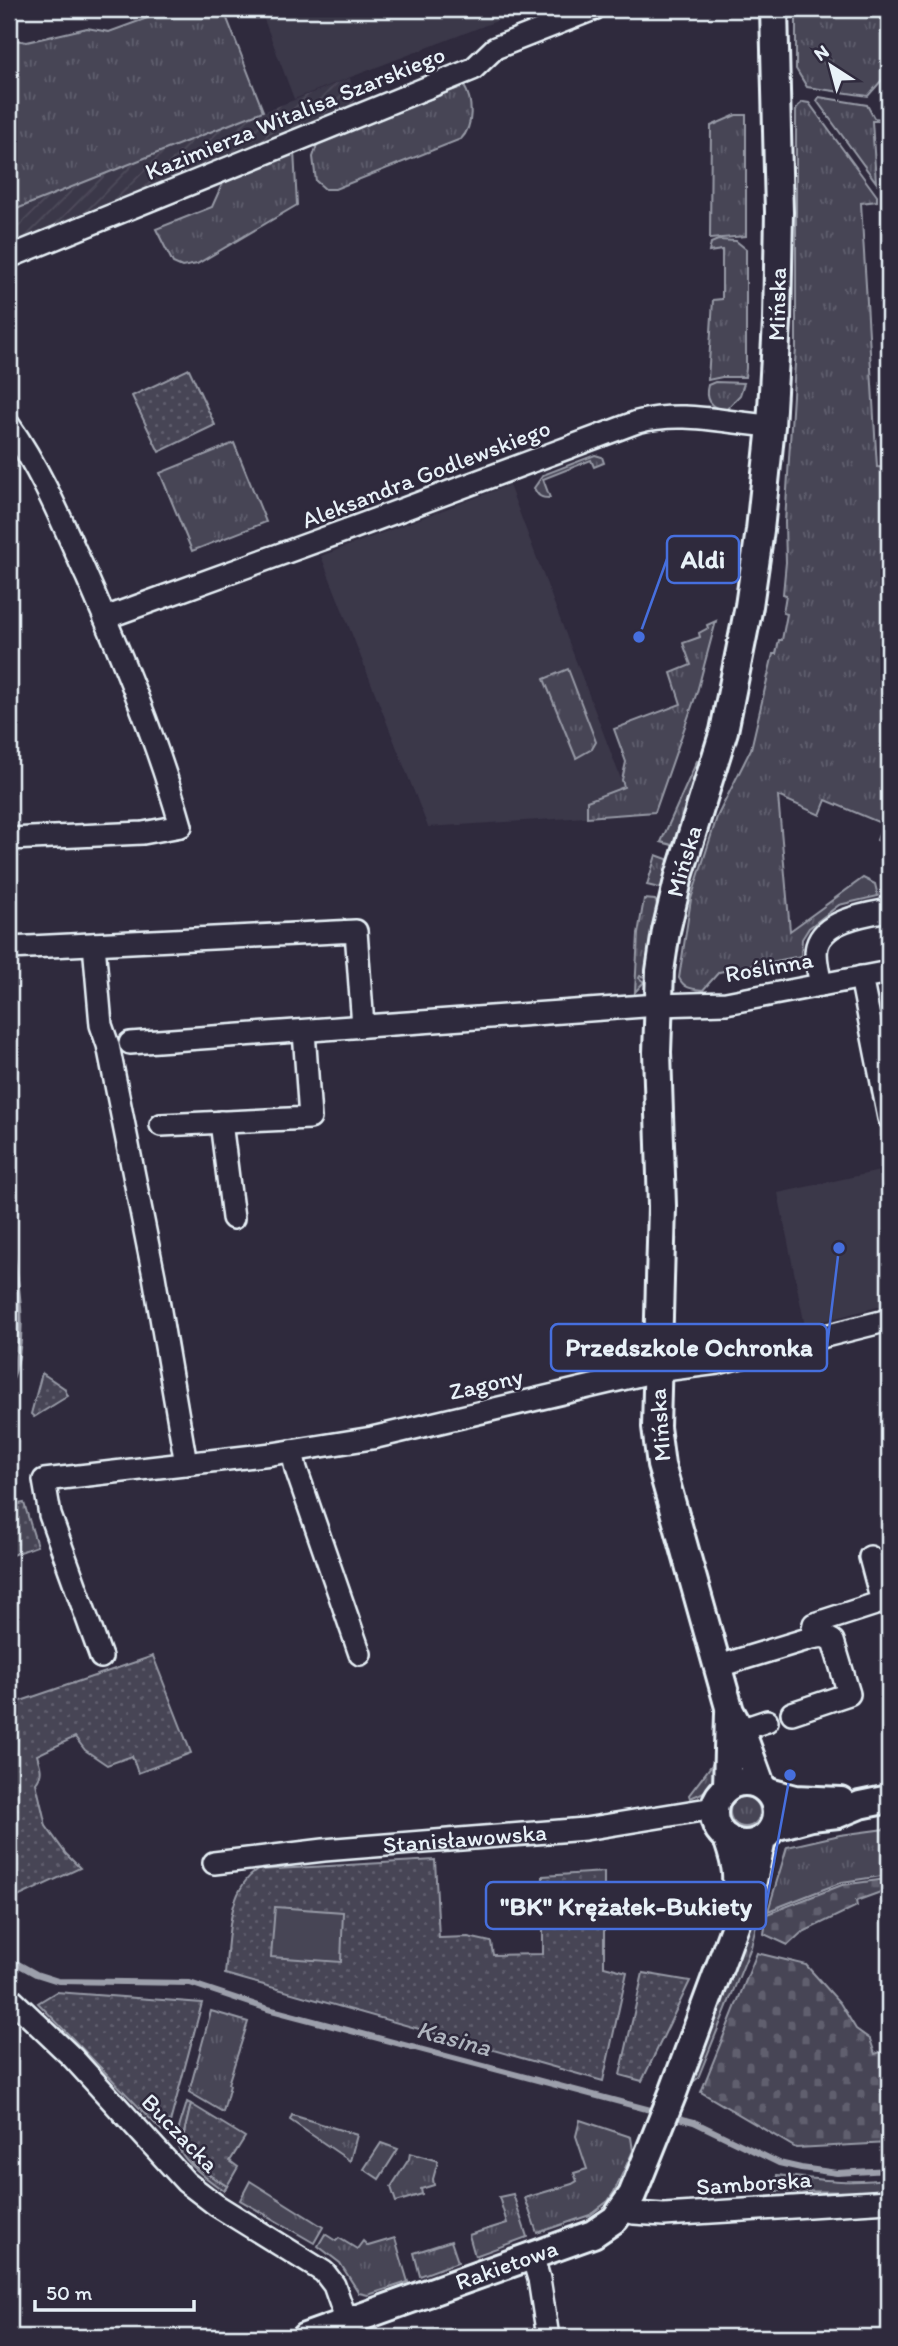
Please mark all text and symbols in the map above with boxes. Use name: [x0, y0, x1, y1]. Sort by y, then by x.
north arrow: [796, 32, 866, 102]
street label: Kazimierza Witalisa Szarskiego: [141, 39, 449, 186]
text: N: [809, 40, 833, 66]
street label: Mińska: [761, 267, 792, 342]
street label: Aleksandra Godlewskiego: [297, 413, 554, 534]
callout: Aldi: [667, 536, 739, 583]
text: Aldi: [680, 543, 725, 575]
street label: Mińska: [660, 821, 708, 900]
street label: Roślinna: [723, 944, 816, 989]
callout: Przedszkole Ochronka: [551, 1324, 827, 1371]
text: Przedszkole Ochronka: [565, 1331, 813, 1363]
street label: Zagony: [446, 1361, 526, 1406]
street label: Mińska: [642, 1387, 677, 1463]
street label: Stanisławowska: [382, 1817, 548, 1859]
callout: "BK" Krężałek-Bukiety: [486, 1882, 766, 1929]
text: "BK" Krężałek-Bukiety: [500, 1890, 753, 1922]
water label: Kasina: [413, 2013, 495, 2063]
street label: Buczacka: [136, 2087, 226, 2179]
street label: Samborska: [695, 2164, 813, 2201]
street label: Rakietowa: [451, 2233, 562, 2296]
scale bar: [35, 2269, 194, 2313]
text: 50 m: [46, 2280, 93, 2305]

